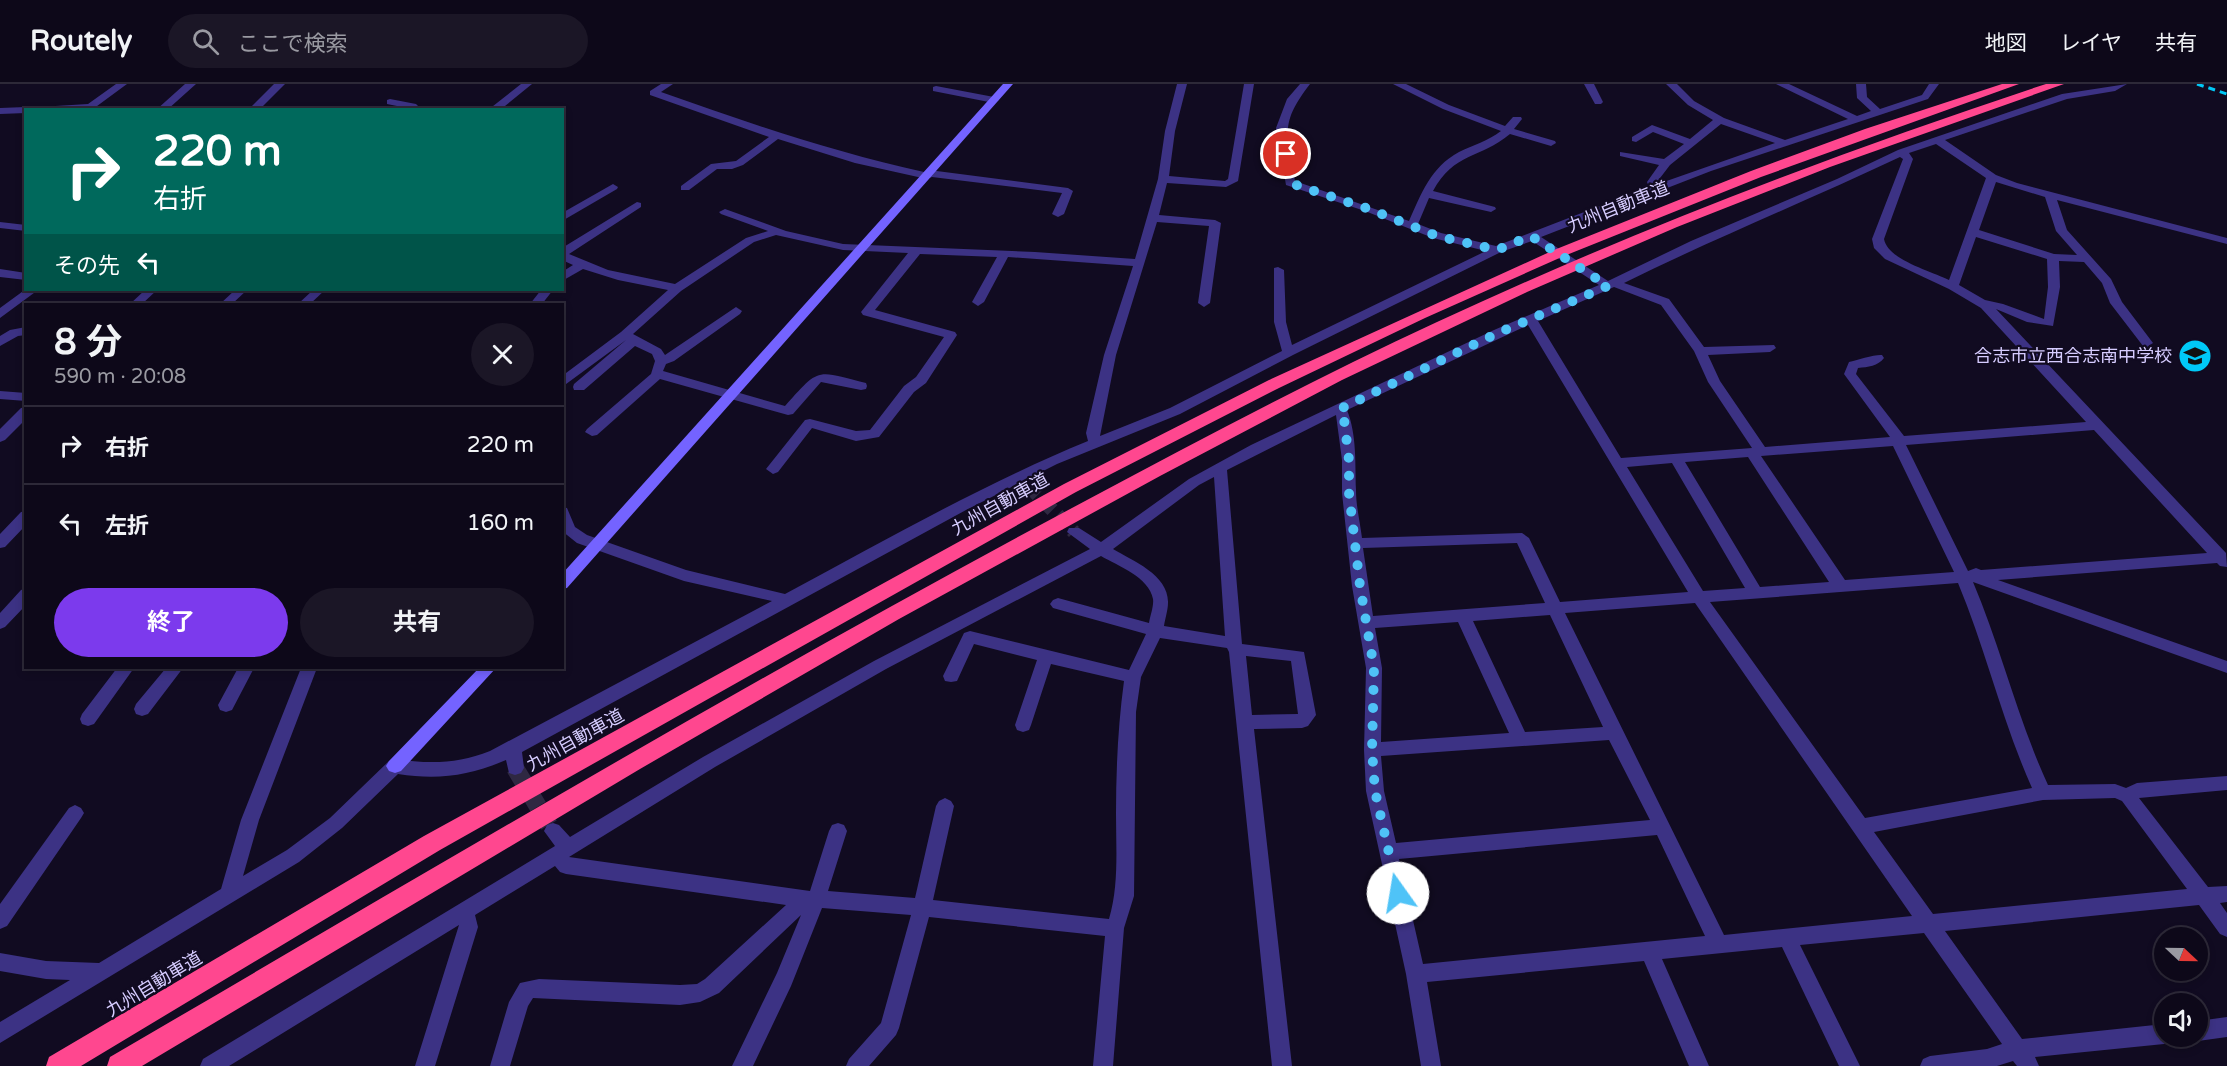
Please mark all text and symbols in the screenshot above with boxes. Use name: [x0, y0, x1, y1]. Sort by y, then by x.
search box: [168, 14, 588, 68]
text: Routely: [30, 24, 132, 58]
icon: search: [189, 25, 222, 58]
text: ここで検索: [237, 31, 347, 57]
text: 地図: [1985, 31, 2027, 56]
text: レイヤ: [2060, 31, 2122, 56]
text: 共有: [2155, 31, 2197, 56]
text: 220 m: [153, 126, 282, 177]
pin: [1260, 128, 1311, 179]
icon: right: [54, 132, 132, 210]
icon: arrive: [1269, 137, 1302, 170]
street label: 九州自動車道: [1564, 177, 1672, 237]
text: 右折: [153, 183, 207, 216]
icon: left: [132, 246, 165, 279]
text: その先: [54, 253, 120, 279]
text: 8 分: [54, 321, 122, 364]
button: close: [471, 323, 534, 386]
school or university icon: 合志市立西合志南中学校: [2177, 338, 2213, 374]
place label: 合志市立西合志南中学校: [1974, 345, 2172, 367]
text: 590 m · 20:08: [54, 365, 186, 389]
icon: right: [54, 429, 87, 462]
text: 220 m: [467, 432, 534, 458]
text: 右折: [105, 435, 149, 461]
street label: 九州自動車道: [947, 468, 1053, 540]
icon: left: [54, 507, 87, 540]
text: 160 m: [467, 510, 534, 536]
text: 左折: [105, 513, 149, 539]
button: 終了: [54, 588, 288, 657]
button: 共有: [300, 588, 534, 657]
street label: 九州自動車道: [522, 704, 628, 776]
position arrow: [1366, 861, 1430, 925]
north arrow: [2154, 927, 2208, 981]
map controls: [2154, 927, 2208, 1047]
street label: 九州自動車道: [102, 947, 206, 1021]
button: sound: [2154, 993, 2208, 1047]

